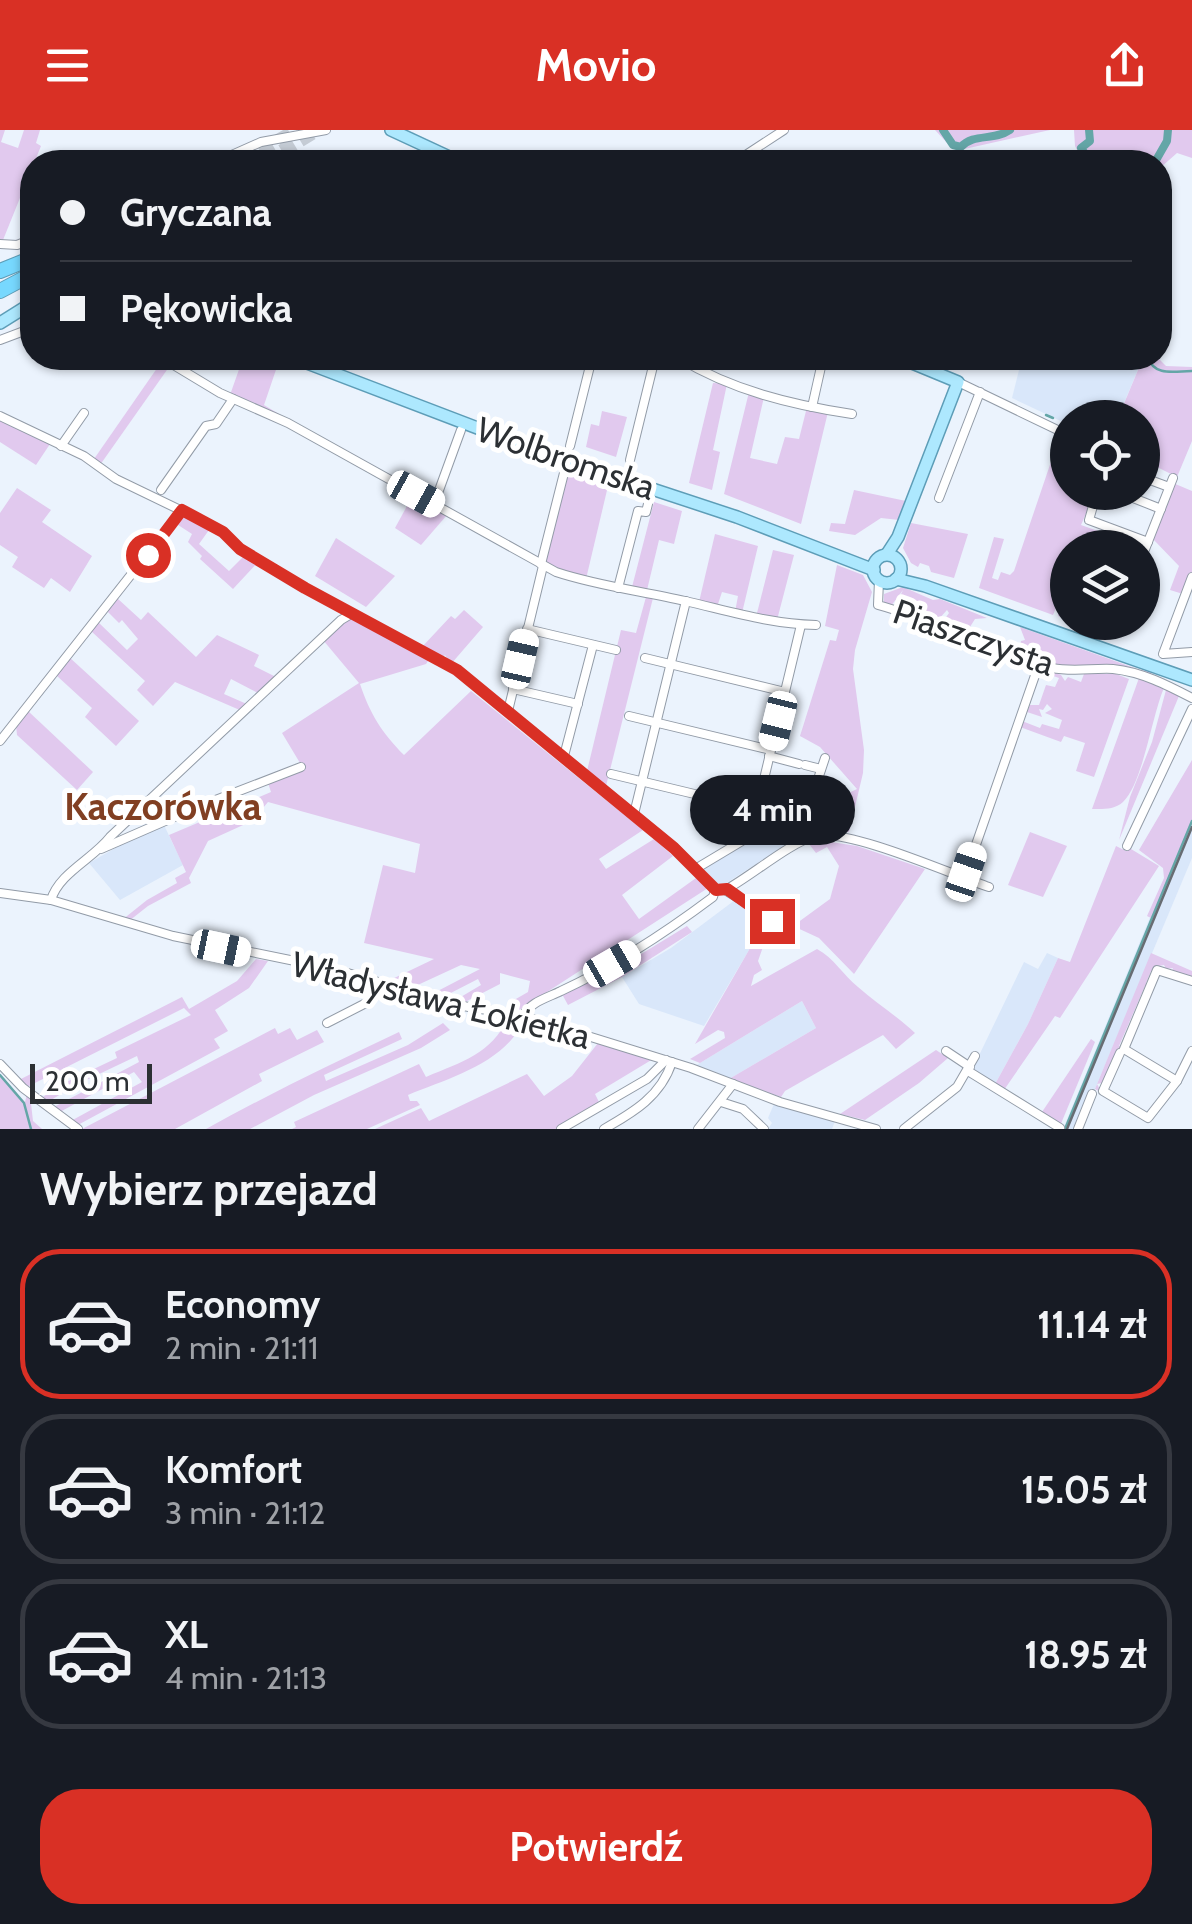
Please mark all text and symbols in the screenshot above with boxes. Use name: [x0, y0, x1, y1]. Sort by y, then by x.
icon: menu: [40, 38, 95, 93]
text: Movio: [536, 38, 656, 92]
icon: share: [1097, 38, 1152, 93]
text: Gryczana: [120, 189, 272, 236]
text: Pękowicka: [120, 285, 292, 332]
map controls: [1050, 400, 1160, 640]
button: locate: [1050, 400, 1160, 510]
street label: Wolbromska: [471, 407, 661, 509]
car: [382, 466, 450, 522]
button: layers: [1050, 530, 1160, 640]
route start: [126, 533, 171, 578]
street label: Piaszczysta: [888, 589, 1060, 685]
car: [499, 626, 541, 692]
car: [756, 688, 800, 754]
callout: 4 min: [690, 776, 854, 846]
district label: Kaczorówka: [64, 783, 262, 830]
text: 4 min: [732, 790, 813, 829]
car: [942, 839, 990, 905]
route end: [750, 899, 795, 944]
car: [189, 927, 253, 969]
car: [579, 936, 645, 992]
street label: Władysława Łokietka: [287, 942, 595, 1058]
scale bar: [30, 1059, 152, 1104]
text: 200 m: [45, 1064, 130, 1098]
text: Wybierz przejazd: [40, 1162, 378, 1216]
icon: car: [45, 1279, 135, 1369]
text: Economy: [165, 1281, 320, 1328]
text: 11.14 zł: [1037, 1301, 1147, 1348]
text: 2 min · 21:11: [165, 1328, 318, 1367]
icon: car: [45, 1444, 135, 1534]
text: Komfort: [165, 1446, 302, 1493]
text: 15.05 zł: [1021, 1466, 1147, 1513]
text: 3 min · 21:12: [165, 1493, 325, 1532]
icon: car: [45, 1609, 135, 1699]
text: XL: [165, 1611, 208, 1658]
text: 18.95 zł: [1024, 1631, 1147, 1678]
text: 4 min · 21:13: [165, 1658, 327, 1697]
button: Potwierdź: [40, 1789, 1152, 1904]

